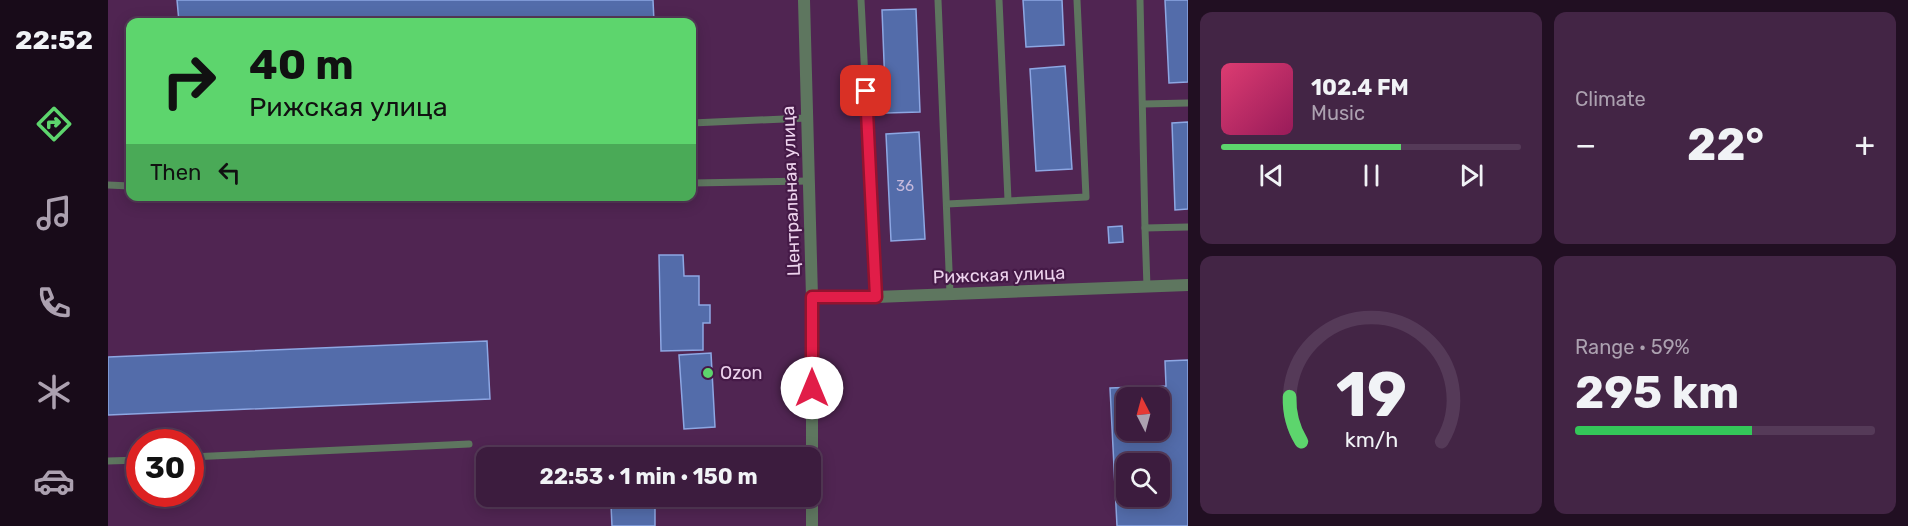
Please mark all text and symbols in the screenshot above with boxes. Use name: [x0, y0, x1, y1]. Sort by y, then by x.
text: 22:52: [15, 24, 93, 56]
text: 40 m: [249, 40, 354, 90]
icon: right: [150, 42, 228, 120]
pin: [840, 65, 891, 116]
icon: arrive: [849, 74, 882, 107]
text: 102.4 FM: [1311, 74, 1409, 101]
text: Climate: [1575, 87, 1646, 111]
text: Рижская улица: [249, 91, 448, 123]
text: Music: [1311, 101, 1365, 125]
icon: directions: [33, 103, 75, 145]
street label: Центральная улица: [777, 105, 805, 277]
text: 22°: [1687, 118, 1764, 171]
text: −: [1575, 125, 1596, 164]
text: +: [1854, 125, 1875, 164]
icon: left: [213, 156, 246, 189]
text: Then: [150, 159, 201, 186]
icon: previous: [1255, 159, 1288, 192]
icon: pause: [1355, 159, 1388, 192]
icon: next: [1455, 159, 1488, 192]
house number: 36: [896, 177, 914, 195]
icon: music: [33, 192, 75, 234]
street label: Рижская улица: [932, 262, 1066, 288]
icon: phone: [33, 282, 75, 324]
text: Range · 59%: [1575, 335, 1690, 359]
position arrow: [780, 356, 844, 420]
text: 19: [1335, 358, 1407, 432]
place label: Ozon: [720, 362, 762, 384]
marker: Ozon: [701, 366, 715, 380]
text: 295 km: [1575, 366, 1739, 419]
icon: climate: [33, 371, 75, 413]
north arrow: [1116, 387, 1170, 441]
map controls: [1116, 387, 1170, 507]
text: km/h: [1344, 427, 1398, 452]
speed limit sign: 30: [126, 429, 204, 507]
button: search: [1116, 453, 1170, 507]
icon: car: [33, 460, 75, 502]
text: 22:53 · 1 min · 150 m: [539, 463, 758, 490]

